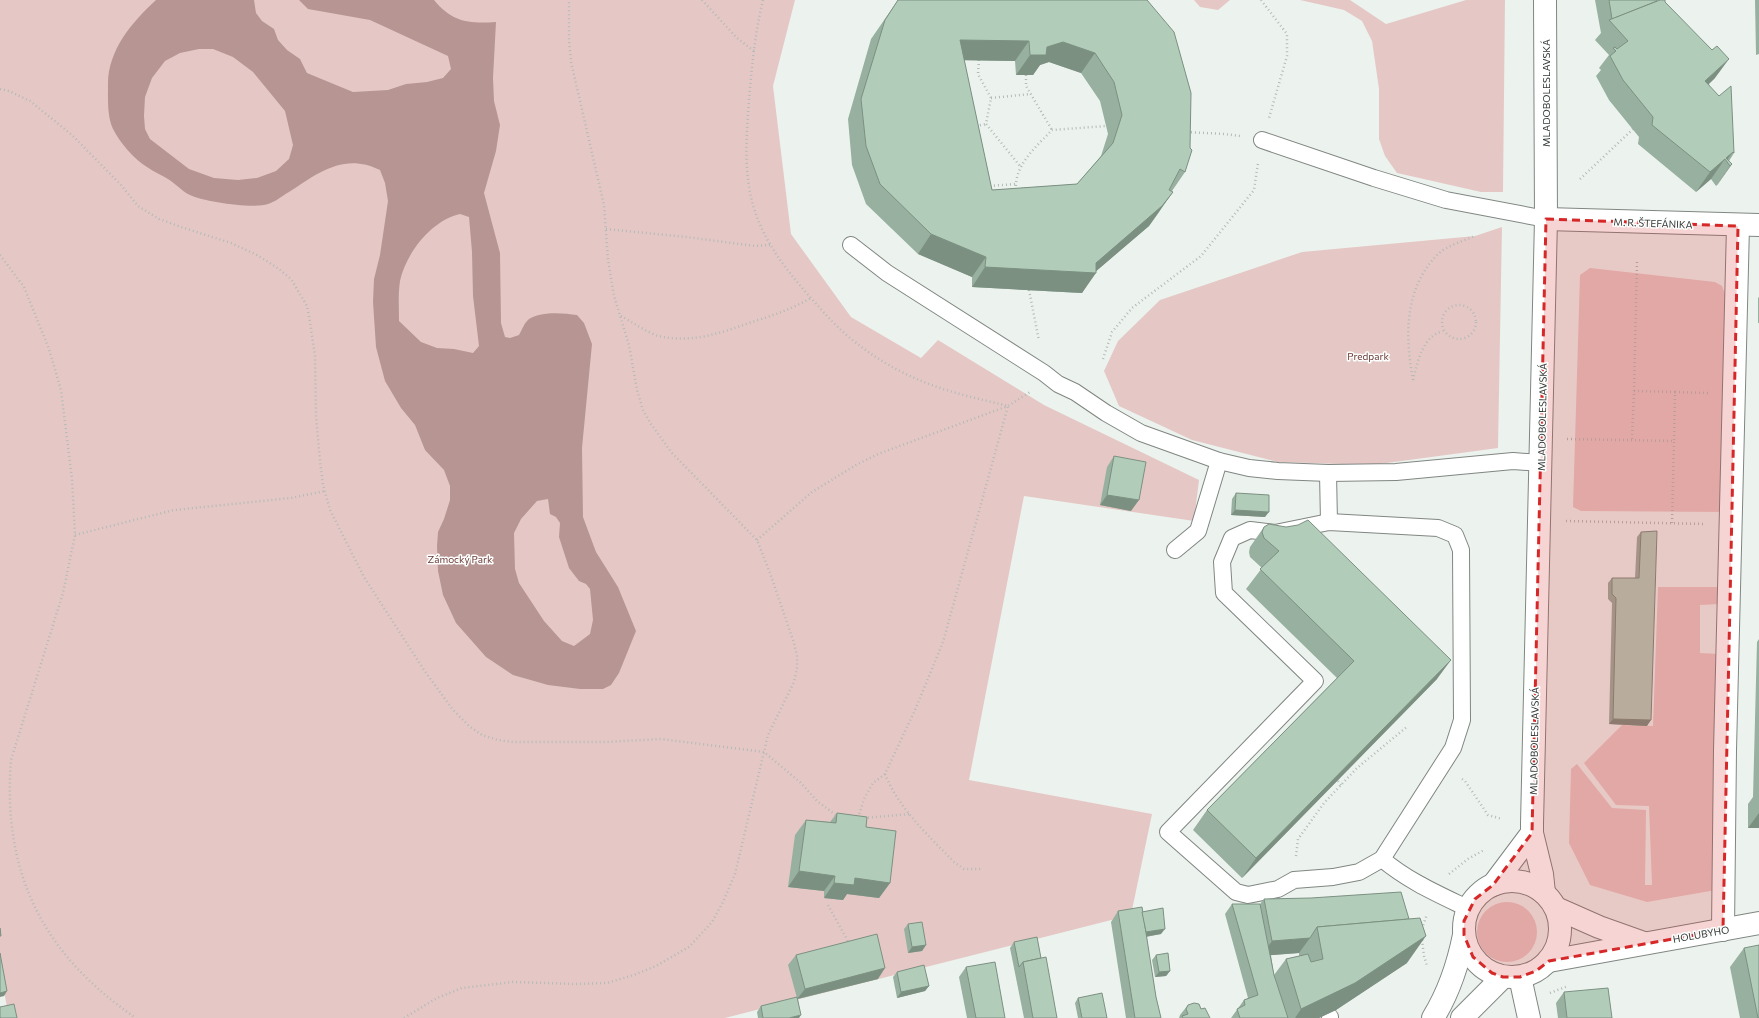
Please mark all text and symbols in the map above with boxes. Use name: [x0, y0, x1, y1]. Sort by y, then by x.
street label: MLADOBOLESLAVSKÁ: [1540, 39, 1552, 147]
street label: M. R. ŠTEFÁNIKA: [1613, 216, 1693, 230]
park label: Predpark: [1347, 350, 1389, 362]
street label: MLADOBOLESLAVSKÁ: [1535, 363, 1549, 471]
park label: Zámocký Park: [428, 553, 493, 565]
street label: MLADOBOLESLAVSKÁ: [1527, 687, 1541, 795]
street label: HOLUBYHO: [1672, 923, 1730, 945]

